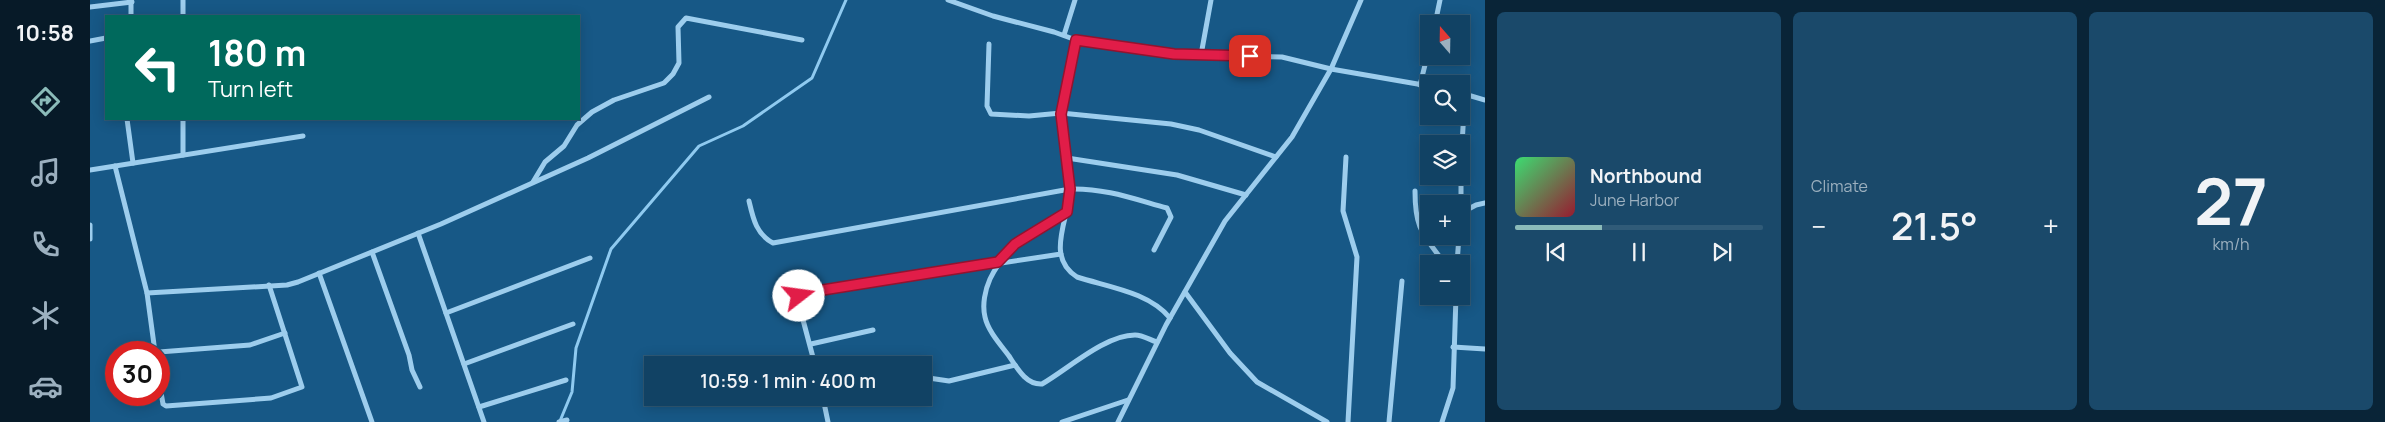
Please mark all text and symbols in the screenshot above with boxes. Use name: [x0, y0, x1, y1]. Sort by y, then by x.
north arrow: [1420, 15, 1470, 65]
map controls: [1420, 15, 1470, 305]
text: 10:58: [16, 18, 74, 48]
text: 180 m: [208, 29, 306, 77]
icon: left: [125, 35, 190, 100]
pin: [1229, 35, 1271, 77]
icon: arrive: [1236, 42, 1264, 70]
text: Turn left: [208, 74, 293, 104]
button: search: [1420, 75, 1470, 125]
icon: directions: [28, 84, 63, 119]
button: layers: [1420, 135, 1470, 185]
icon: music: [28, 155, 63, 190]
text: 27: [2194, 156, 2268, 245]
text: Northbound: [1590, 163, 1702, 189]
text: Climate: [1811, 175, 1868, 197]
text: June Harbor: [1590, 189, 1679, 211]
button: +: [1420, 195, 1470, 245]
text: 21.5°: [1891, 199, 1978, 251]
text: −: [1811, 207, 1826, 245]
text: +: [2043, 207, 2059, 245]
icon: phone: [28, 227, 63, 262]
text: km/h: [2212, 233, 2250, 255]
icon: previous: [1542, 238, 1570, 266]
icon: pause: [1625, 238, 1653, 266]
icon: next: [1708, 238, 1736, 266]
button: −: [1420, 255, 1470, 305]
position arrow: [772, 269, 824, 321]
icon: climate: [28, 298, 63, 333]
speed limit sign: 30: [105, 341, 170, 406]
text: 10:59 · 1 min · 400 m: [700, 368, 876, 394]
icon: car: [28, 369, 63, 404]

